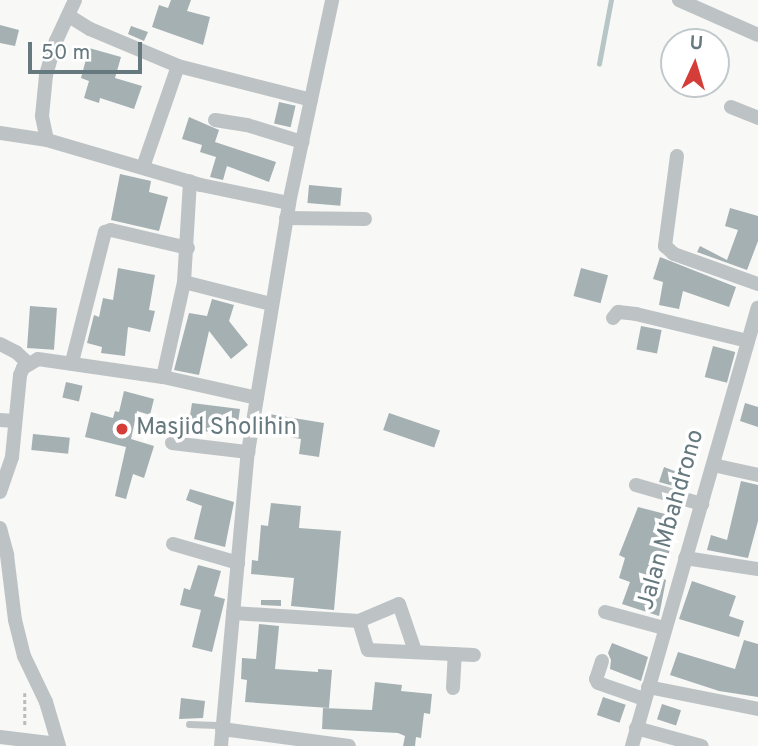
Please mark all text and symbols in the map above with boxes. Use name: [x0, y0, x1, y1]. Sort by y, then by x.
scale bar: [32, 28, 145, 72]
north arrow: [660, 28, 730, 98]
text: U: [689, 32, 704, 56]
text: 50 m: [41, 40, 90, 67]
place label: Masjid Sholihin: [136, 415, 297, 443]
marker: Masjid Sholihin: [114, 421, 130, 437]
street label: Jalan Mbahdrono: [632, 426, 712, 614]

